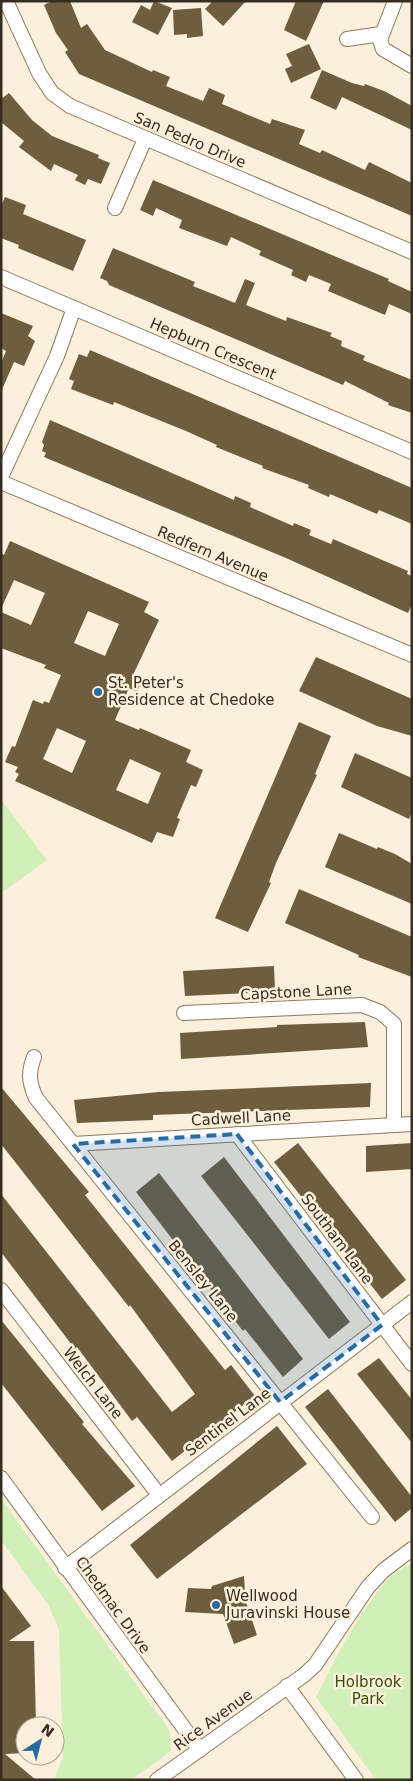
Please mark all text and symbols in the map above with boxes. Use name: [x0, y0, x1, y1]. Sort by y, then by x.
street label: San Pedro Drive: [131, 108, 249, 172]
street label: Hepburn Crescent: [147, 314, 279, 384]
street label: Redfern Avenue: [155, 522, 271, 586]
place label: St. Peter's Residence at Chedoke: [108, 674, 275, 709]
marker: St. Peter's Residence at Chedoke: [92, 686, 104, 698]
street label: Capstone Lane: [240, 980, 352, 1004]
street label: Cadwell Lane: [191, 1106, 291, 1130]
street label: Southam Lane: [297, 1190, 377, 1288]
street label: Bensley Lane: [164, 1236, 242, 1326]
street label: Welch Lane: [59, 1344, 127, 1422]
street label: Sentinel Lane: [182, 1384, 274, 1460]
street label: Chedmac Drive: [72, 1553, 154, 1657]
place label: Wellwood Juravinski House: [225, 1587, 350, 1622]
marker: Wellwood Juravinski House: [210, 1599, 222, 1611]
park label: Holbrook Park: [334, 1673, 402, 1708]
street label: Rice Avenue: [170, 1686, 256, 1754]
north arrow: [15, 1716, 65, 1766]
text: N: [38, 1721, 57, 1740]

